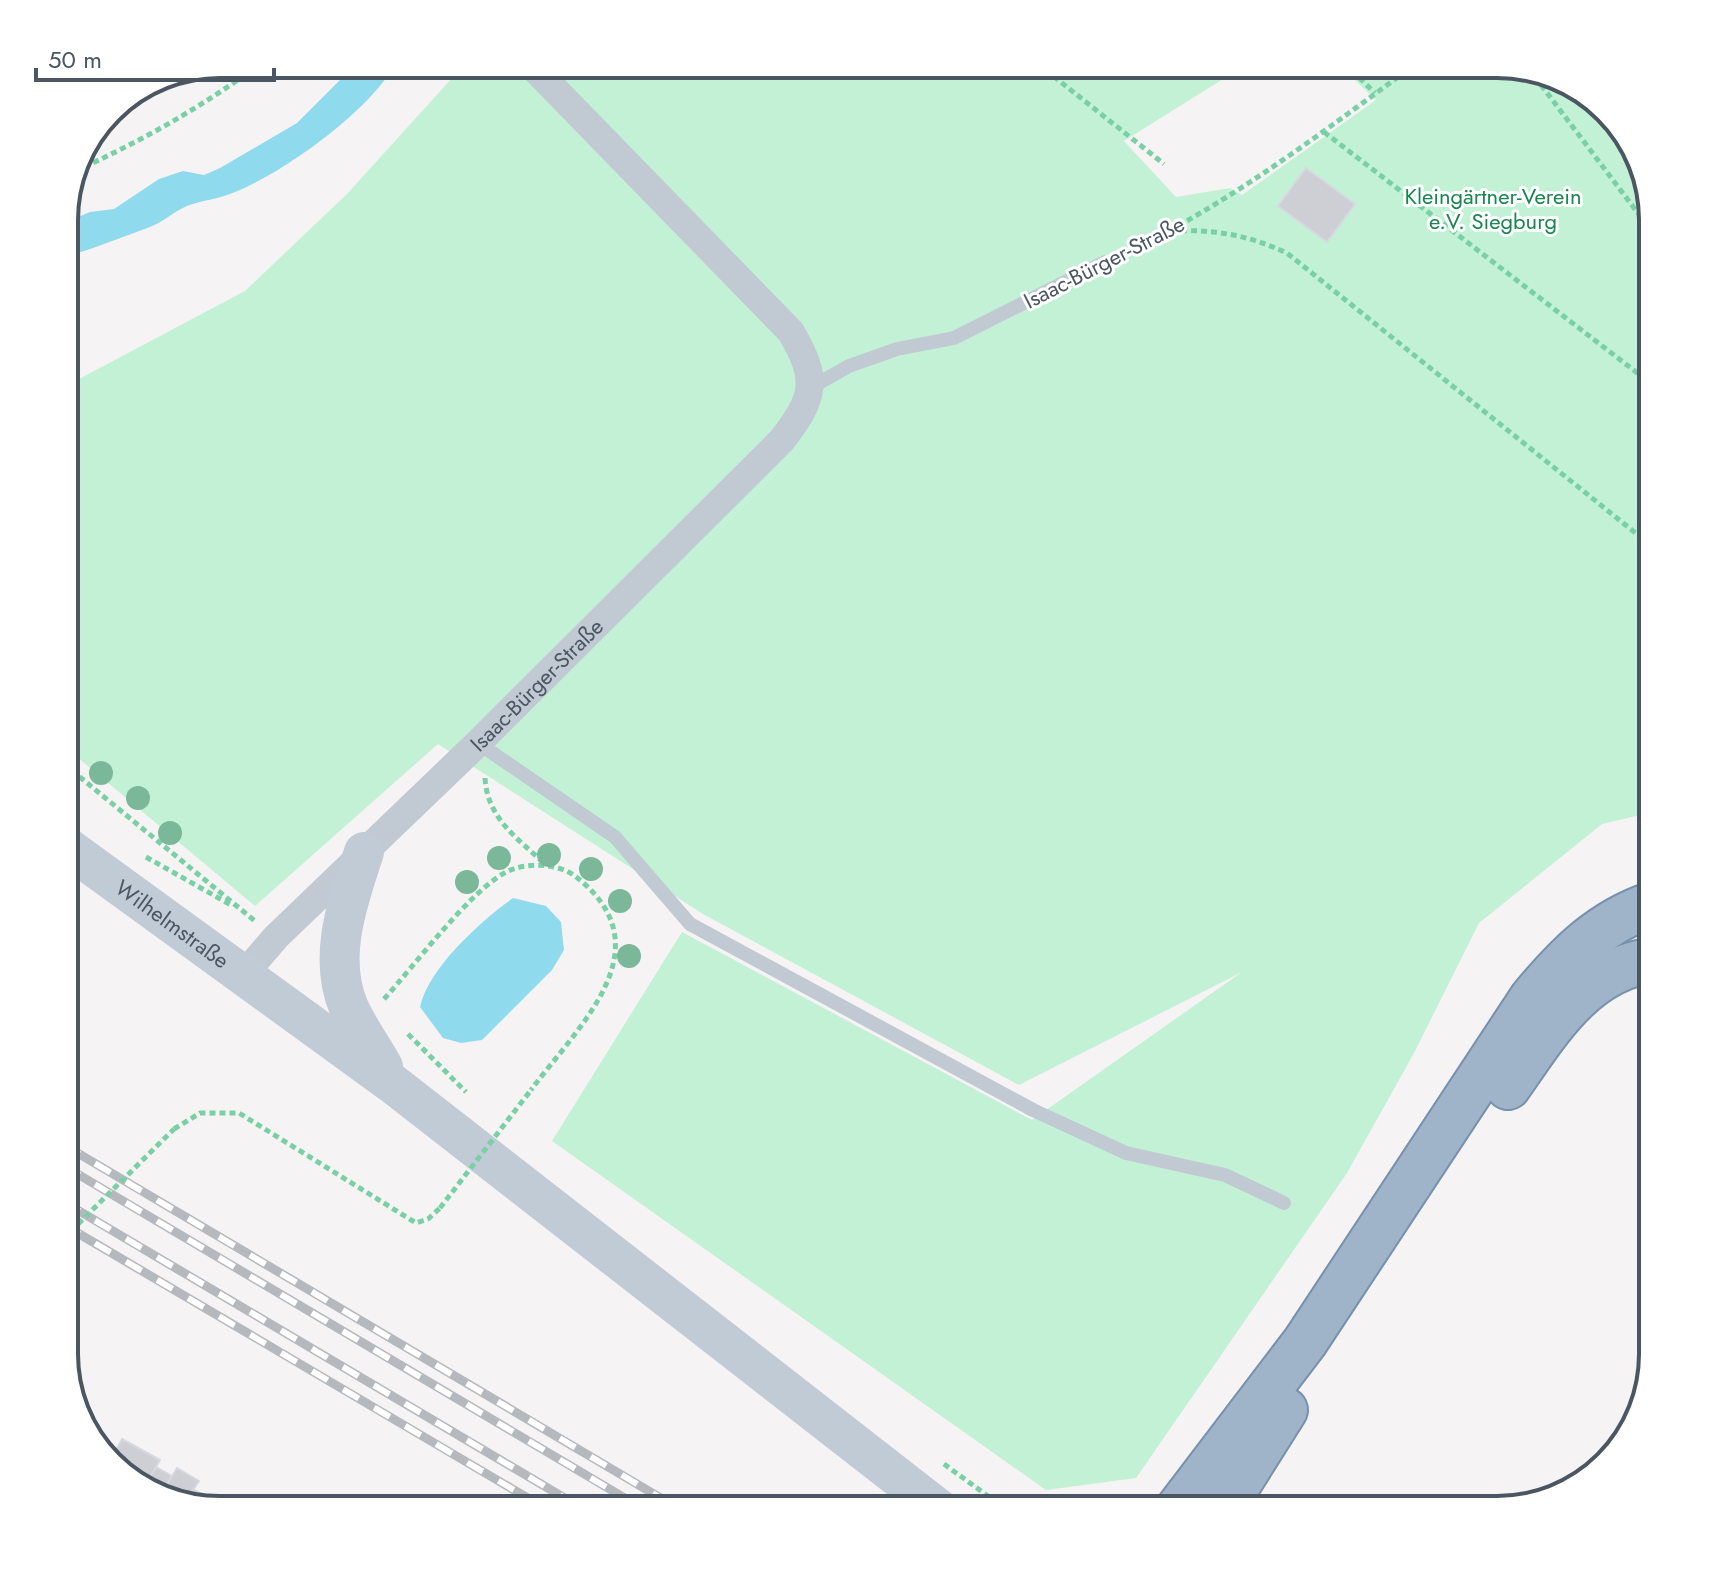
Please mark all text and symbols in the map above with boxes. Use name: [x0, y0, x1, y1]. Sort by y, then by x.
scale bar: [36, 32, 274, 82]
text: 50 m: [48, 42, 102, 77]
park label: Kleingärtner-Verein e.V. Siegburg: [1404, 180, 1582, 237]
street label: Isaac-Bürger-Straße: [1018, 208, 1190, 316]
street label: Isaac-Bürger-Straße: [463, 611, 610, 759]
street label: Wilhelmstraße: [109, 871, 236, 976]

